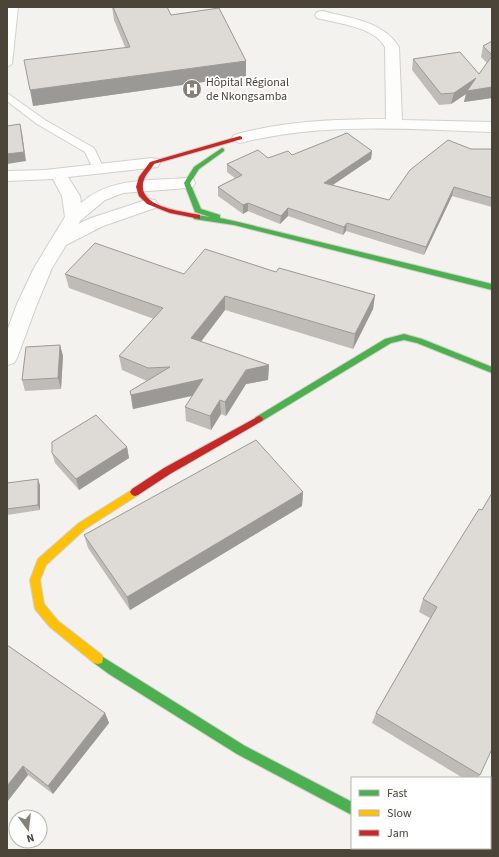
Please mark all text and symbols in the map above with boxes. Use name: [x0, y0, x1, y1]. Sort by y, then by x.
place label: Hôpital Régional de Nkongsamba: [206, 74, 289, 105]
hospital icon: Hôpital Régional de Nkongsamba: [181, 78, 203, 100]
legend: [351, 777, 491, 849]
text: Fast: [387, 785, 407, 802]
text: Slow: [387, 805, 412, 822]
north arrow: [8, 809, 48, 849]
text: Jam: [387, 825, 409, 842]
text: N: [25, 830, 36, 846]

